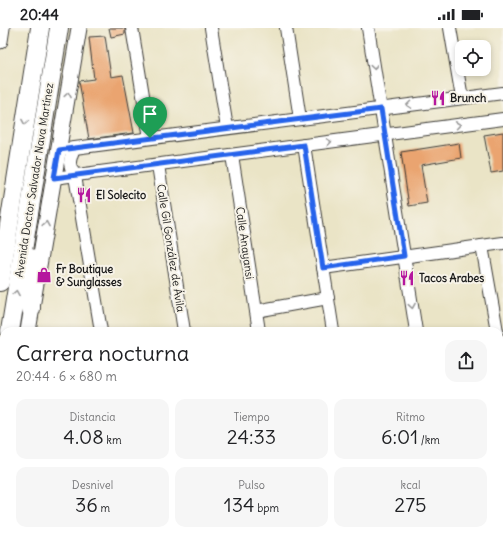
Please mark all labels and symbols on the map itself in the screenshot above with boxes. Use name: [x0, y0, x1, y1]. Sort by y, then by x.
one-way arrow: [370, 63, 378, 70]
street label: Avenida Doctor Salvador Nava Martínez: [12, 82, 56, 278]
restaurant icon: Brunch: [429, 89, 447, 107]
place label: Brunch: [450, 91, 487, 105]
one-way arrow: [63, 92, 71, 98]
pin: [133, 97, 167, 138]
one-way arrow: [406, 100, 412, 109]
one-way arrow: [21, 119, 30, 125]
one-way arrow: [455, 121, 461, 130]
one-way arrow: [326, 138, 332, 147]
street label: Calle Gil González de Ávila: [154, 183, 189, 313]
restaurant icon: El Solecito: [75, 186, 93, 204]
place label: El Solecito: [96, 188, 146, 202]
street label: Calle Anayansi: [233, 206, 257, 280]
one-way arrow: [42, 220, 50, 227]
place label: Fr Boutique & Sunglasses: [56, 262, 122, 290]
shop icon: Fr Boutique & Sunglasses: [35, 266, 53, 284]
restaurant icon: Tacos Arabes: [398, 269, 416, 287]
place label: Tacos Arabes: [419, 271, 484, 285]
one-way arrow: [11, 289, 20, 296]
one-way arrow: [407, 303, 416, 309]

